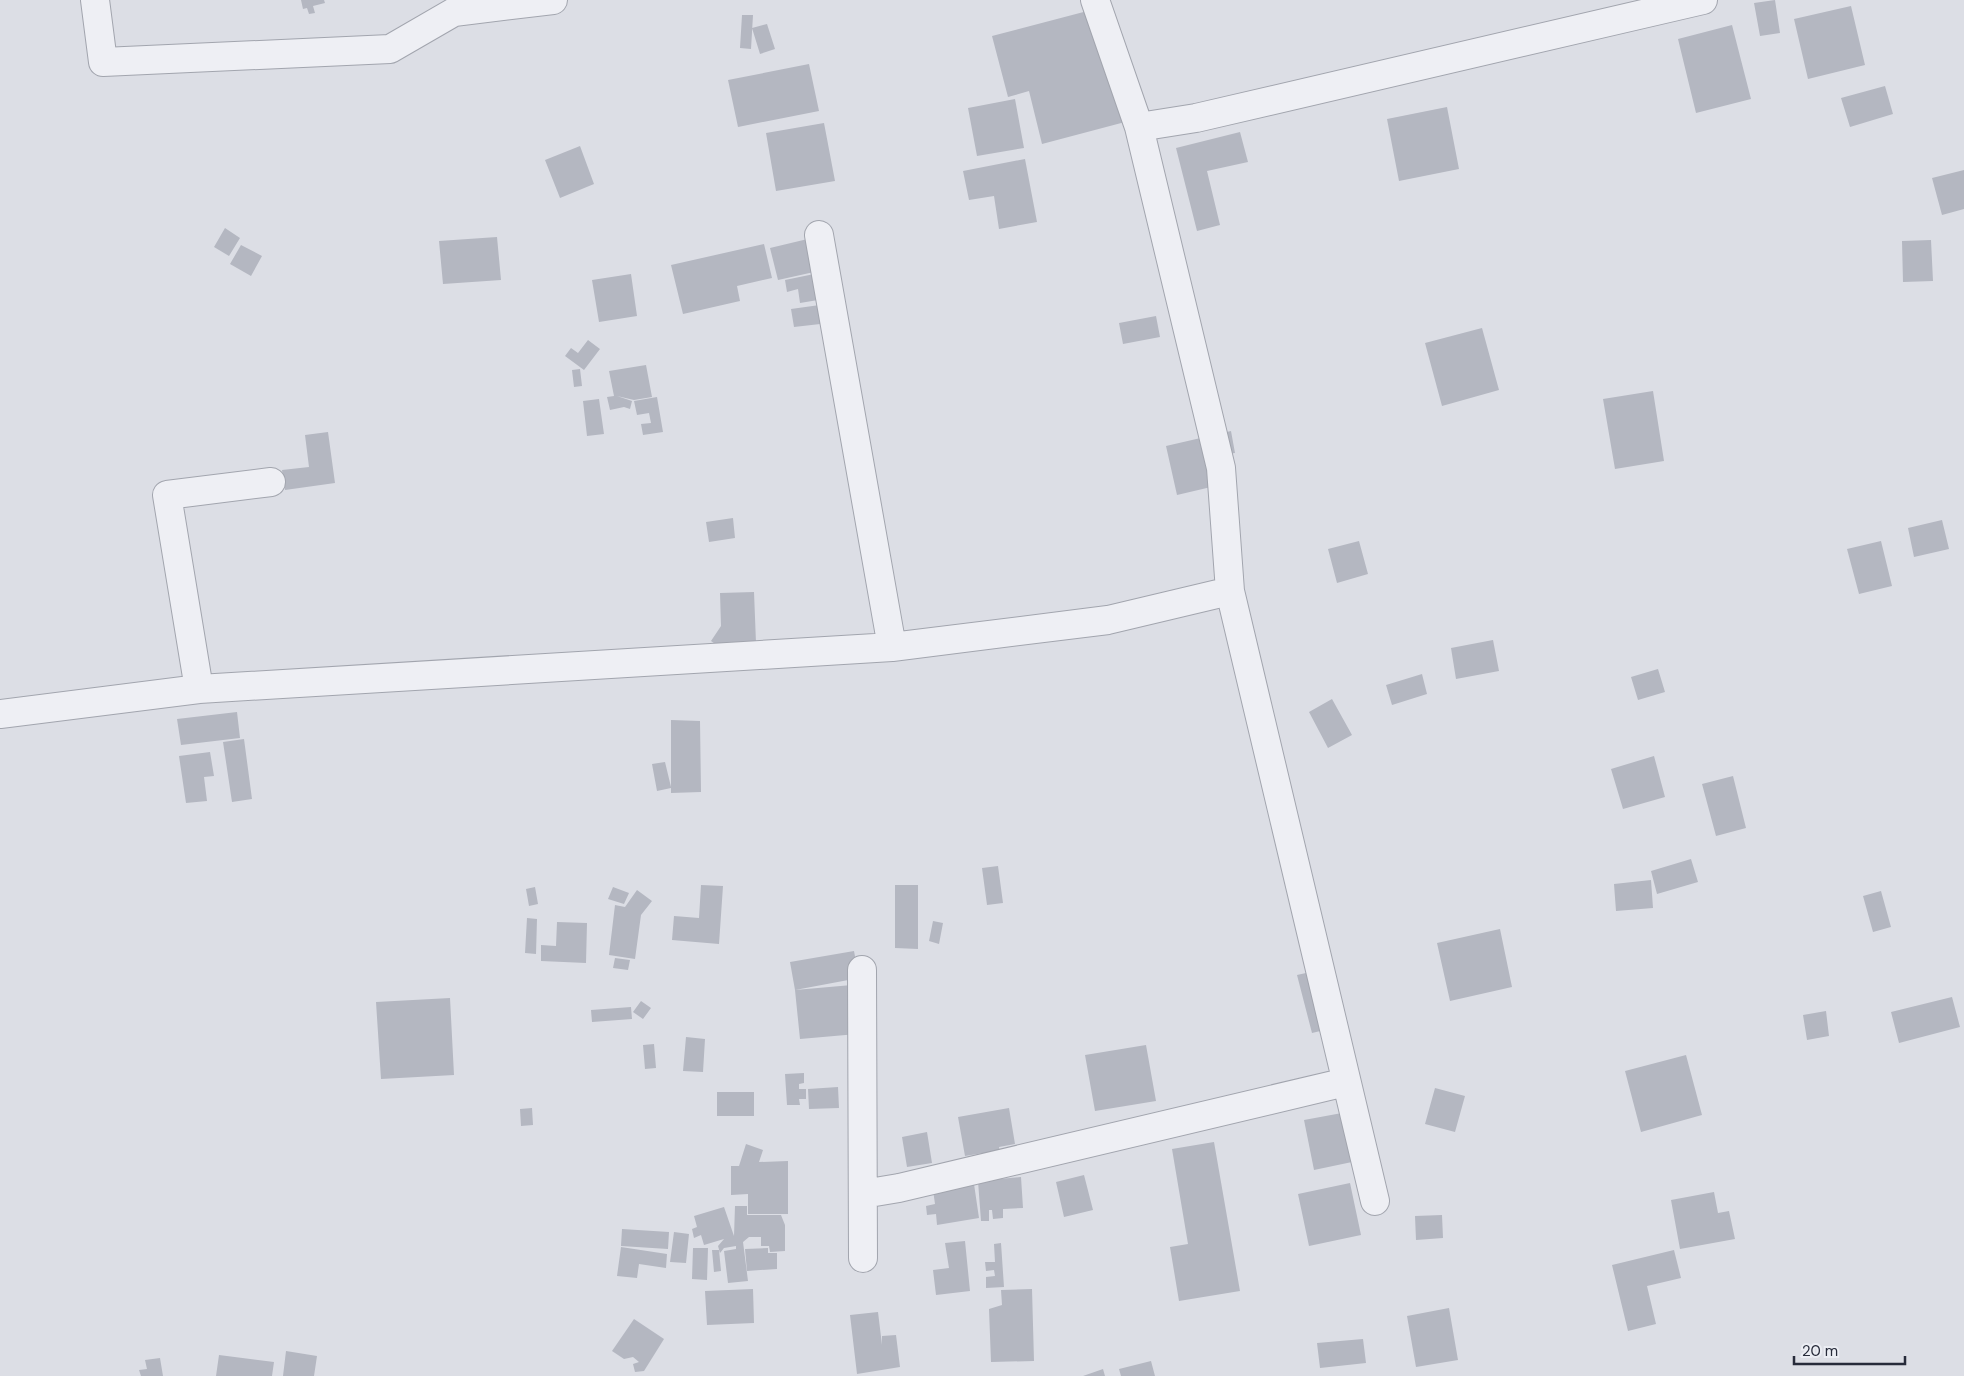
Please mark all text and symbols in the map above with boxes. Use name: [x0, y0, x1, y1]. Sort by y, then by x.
scale bar: [1794, 1334, 1905, 1366]
text: 20 m: [1802, 1341, 1838, 1361]

